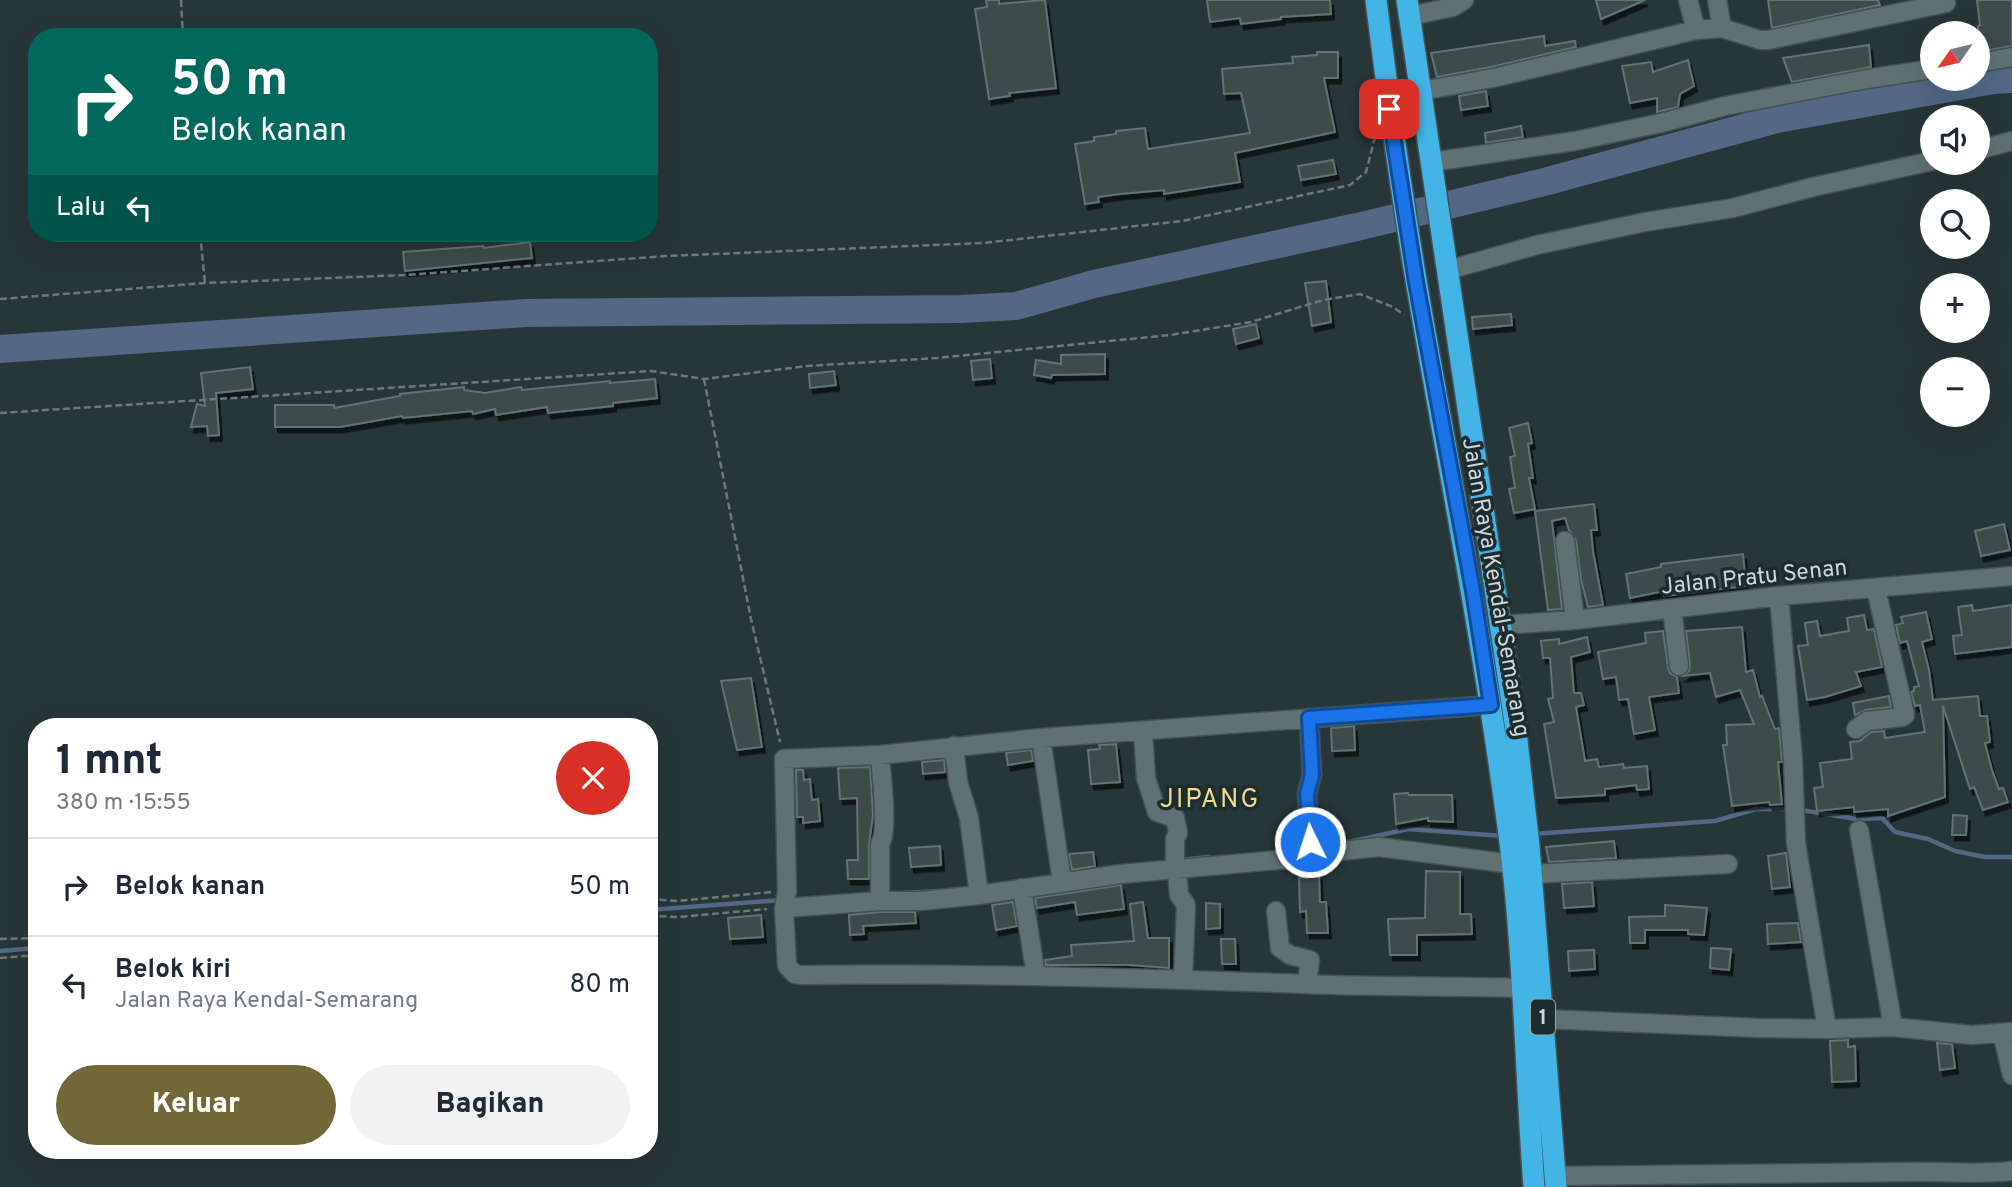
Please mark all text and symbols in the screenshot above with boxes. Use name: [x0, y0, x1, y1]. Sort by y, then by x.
north arrow: [1920, 21, 1990, 91]
map controls: [1920, 21, 1990, 427]
text: 50 m: [171, 51, 288, 113]
icon: right: [56, 56, 147, 147]
pin: [1359, 79, 1419, 139]
icon: arrive: [1370, 90, 1408, 128]
button: sound: [1920, 105, 1990, 175]
text: Belok kanan: [171, 112, 347, 152]
icon: left: [120, 189, 158, 227]
button: search: [1920, 189, 1990, 259]
text: Lalu: [56, 192, 106, 225]
button: +: [1920, 273, 1990, 343]
button: −: [1920, 357, 1990, 427]
street label: Jalan Raya Kendal-Semarang: [1454, 436, 1535, 739]
street label: Jalan Pratu Senan: [1660, 554, 1849, 603]
text: 1 mnt: [56, 736, 163, 789]
button: close: [556, 741, 630, 815]
district label: JIPANG: [1160, 784, 1260, 817]
text: 380 m · 15:55: [56, 789, 191, 818]
position arrow: [1273, 805, 1347, 879]
icon: right: [56, 868, 94, 906]
text: Belok kanan: [115, 871, 265, 904]
text: 50 m: [569, 871, 630, 904]
text: Belok kiri: [115, 954, 231, 987]
icon: left: [56, 966, 94, 1004]
text: 80 m: [570, 969, 630, 1002]
text: Jalan Raya Kendal-Semarang: [115, 987, 418, 1016]
road number: 1: [1531, 1000, 1555, 1034]
button: Keluar: [56, 1065, 336, 1145]
button: Bagikan: [350, 1065, 630, 1145]

